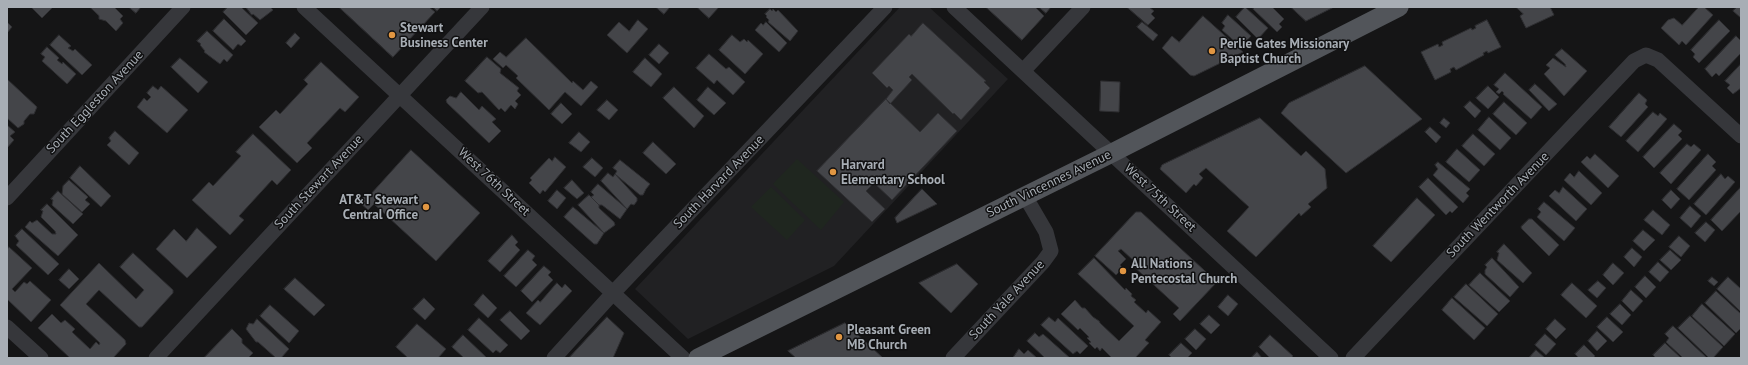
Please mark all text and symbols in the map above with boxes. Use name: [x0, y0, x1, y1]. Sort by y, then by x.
place label: Stewart Business Center: [400, 20, 488, 51]
marker: Stewart Business Center: [387, 30, 397, 40]
place label: Perlie Gates Missionary Baptist Church: [1220, 36, 1349, 67]
marker: Perlie Gates Missionary Baptist Church: [1207, 46, 1217, 56]
street label: South Eggleston Avenue: [43, 47, 147, 157]
street label: South Stewart Avenue: [271, 132, 367, 232]
street label: South Harvard Avenue: [670, 132, 768, 232]
street label: West 76th Street: [455, 145, 533, 219]
street label: South Vincennes Avenue: [984, 147, 1114, 221]
street label: South Wentworth Avenue: [1443, 149, 1553, 261]
place label: Harvard Elementary School: [841, 157, 945, 188]
street label: West 75th Street: [1121, 161, 1199, 235]
marker: Harvard Elementary School: [828, 167, 838, 177]
place label: AT&T Stewart Central Office: [339, 192, 418, 223]
marker: AT&T Stewart Central Office: [421, 202, 431, 212]
place label: All Nations Pentecostal Church: [1131, 256, 1237, 287]
street label: South Yale Avenue: [966, 257, 1048, 343]
marker: All Nations Pentecostal Church: [1118, 266, 1128, 276]
place label: Pleasant Green MB Church: [847, 322, 931, 353]
marker: Pleasant Green MB Church: [834, 332, 844, 342]

